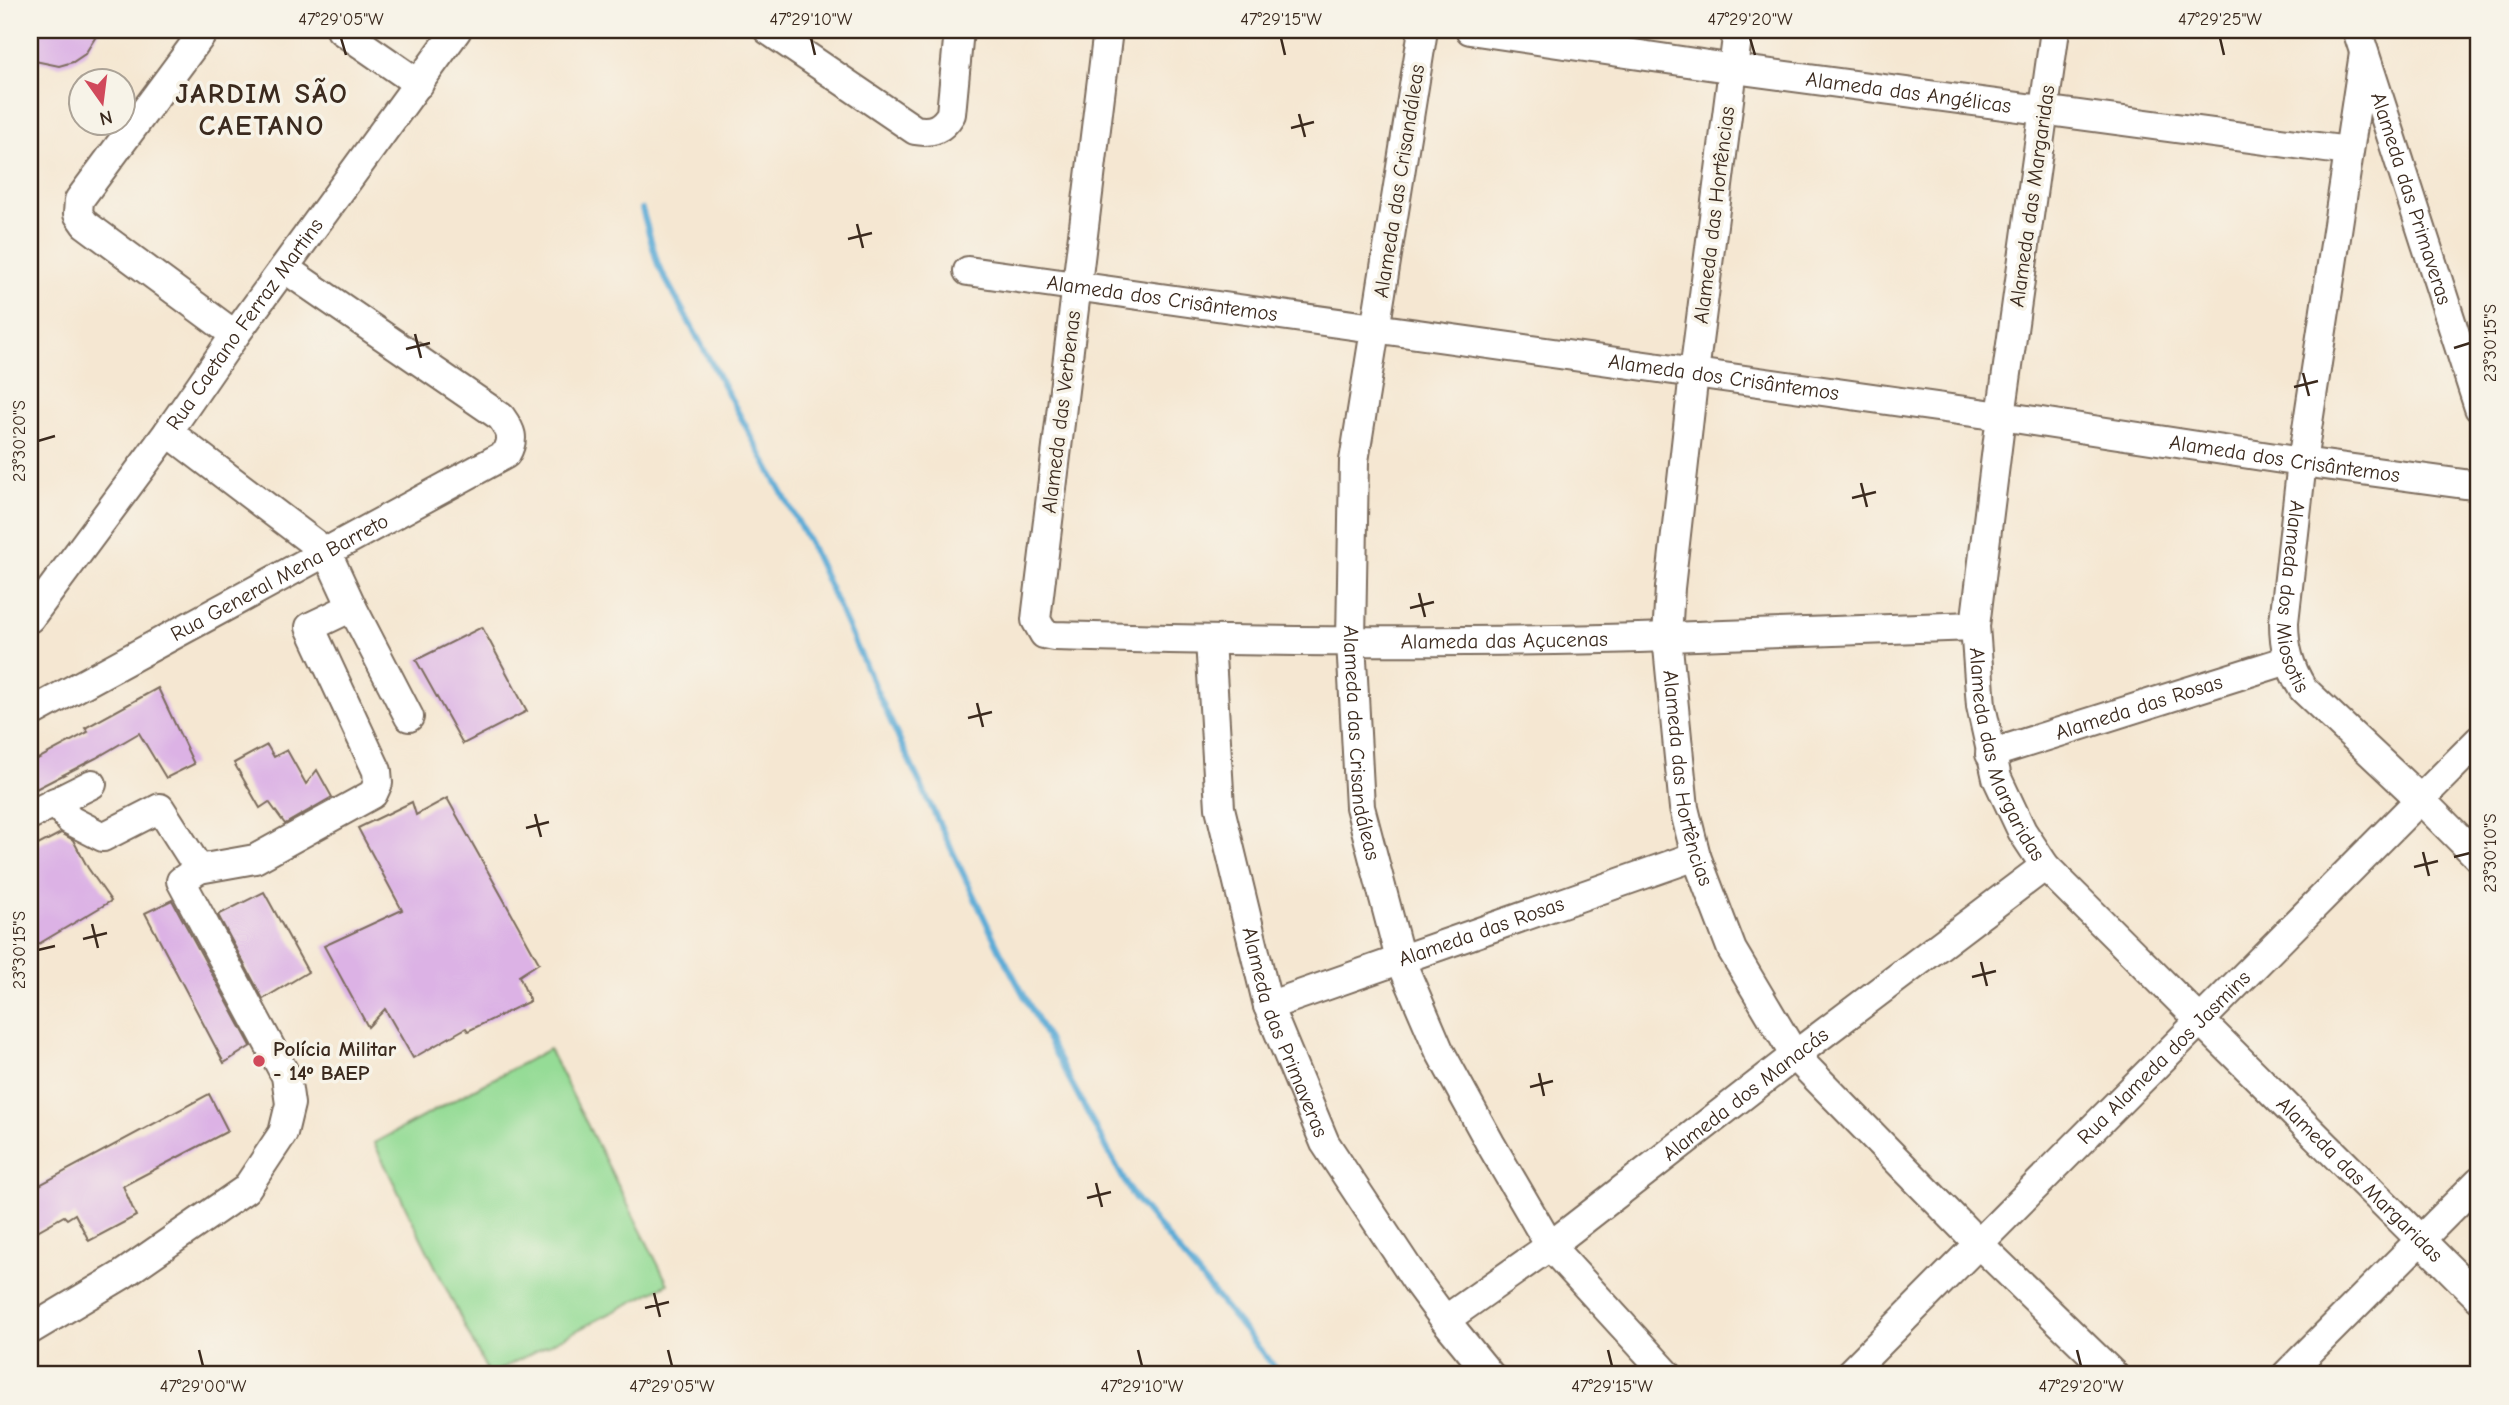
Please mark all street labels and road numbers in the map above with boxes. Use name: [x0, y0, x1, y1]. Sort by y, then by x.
street label: Alameda das Crisandáleas: [1369, 63, 1429, 299]
street label: Alameda das Angélicas: [1804, 67, 2013, 118]
street label: Alameda das Margaridas: [2005, 83, 2059, 309]
street label: Alameda das Primaveras: [2366, 89, 2457, 308]
street label: Alameda das Hortências: [1689, 105, 1739, 325]
street label: Rua Caetano Ferraz Martins: [161, 213, 328, 434]
street label: Alameda dos Crisântemos: [1045, 270, 1279, 326]
street label: Alameda das Verbenas: [1037, 309, 1085, 515]
street label: Alameda dos Crisântemos: [1607, 349, 1840, 405]
street label: Alameda dos Crisântemos: [2168, 430, 2401, 487]
street label: Alameda dos Miosotis: [2272, 499, 2314, 697]
street label: Rua General Mena Barreto: [167, 508, 392, 646]
street label: Alameda das Crisandáleas: [1339, 625, 1385, 863]
street label: Alameda das Açucenas: [1401, 627, 1608, 653]
street label: Alameda das Margaridas: [1965, 647, 2050, 865]
street label: Alameda das Hortências: [1658, 669, 1718, 889]
street label: Alameda das Rosas: [2052, 669, 2225, 745]
street label: Alameda das Rosas: [1395, 891, 1567, 971]
street label: Alameda das Primaveras: [1237, 924, 1333, 1141]
street label: Rua Alameda dos Jasmins: [2072, 965, 2255, 1149]
street label: Alameda dos Manacás: [1658, 1022, 1833, 1166]
street label: Alameda das Margaridas: [2272, 1092, 2448, 1267]

